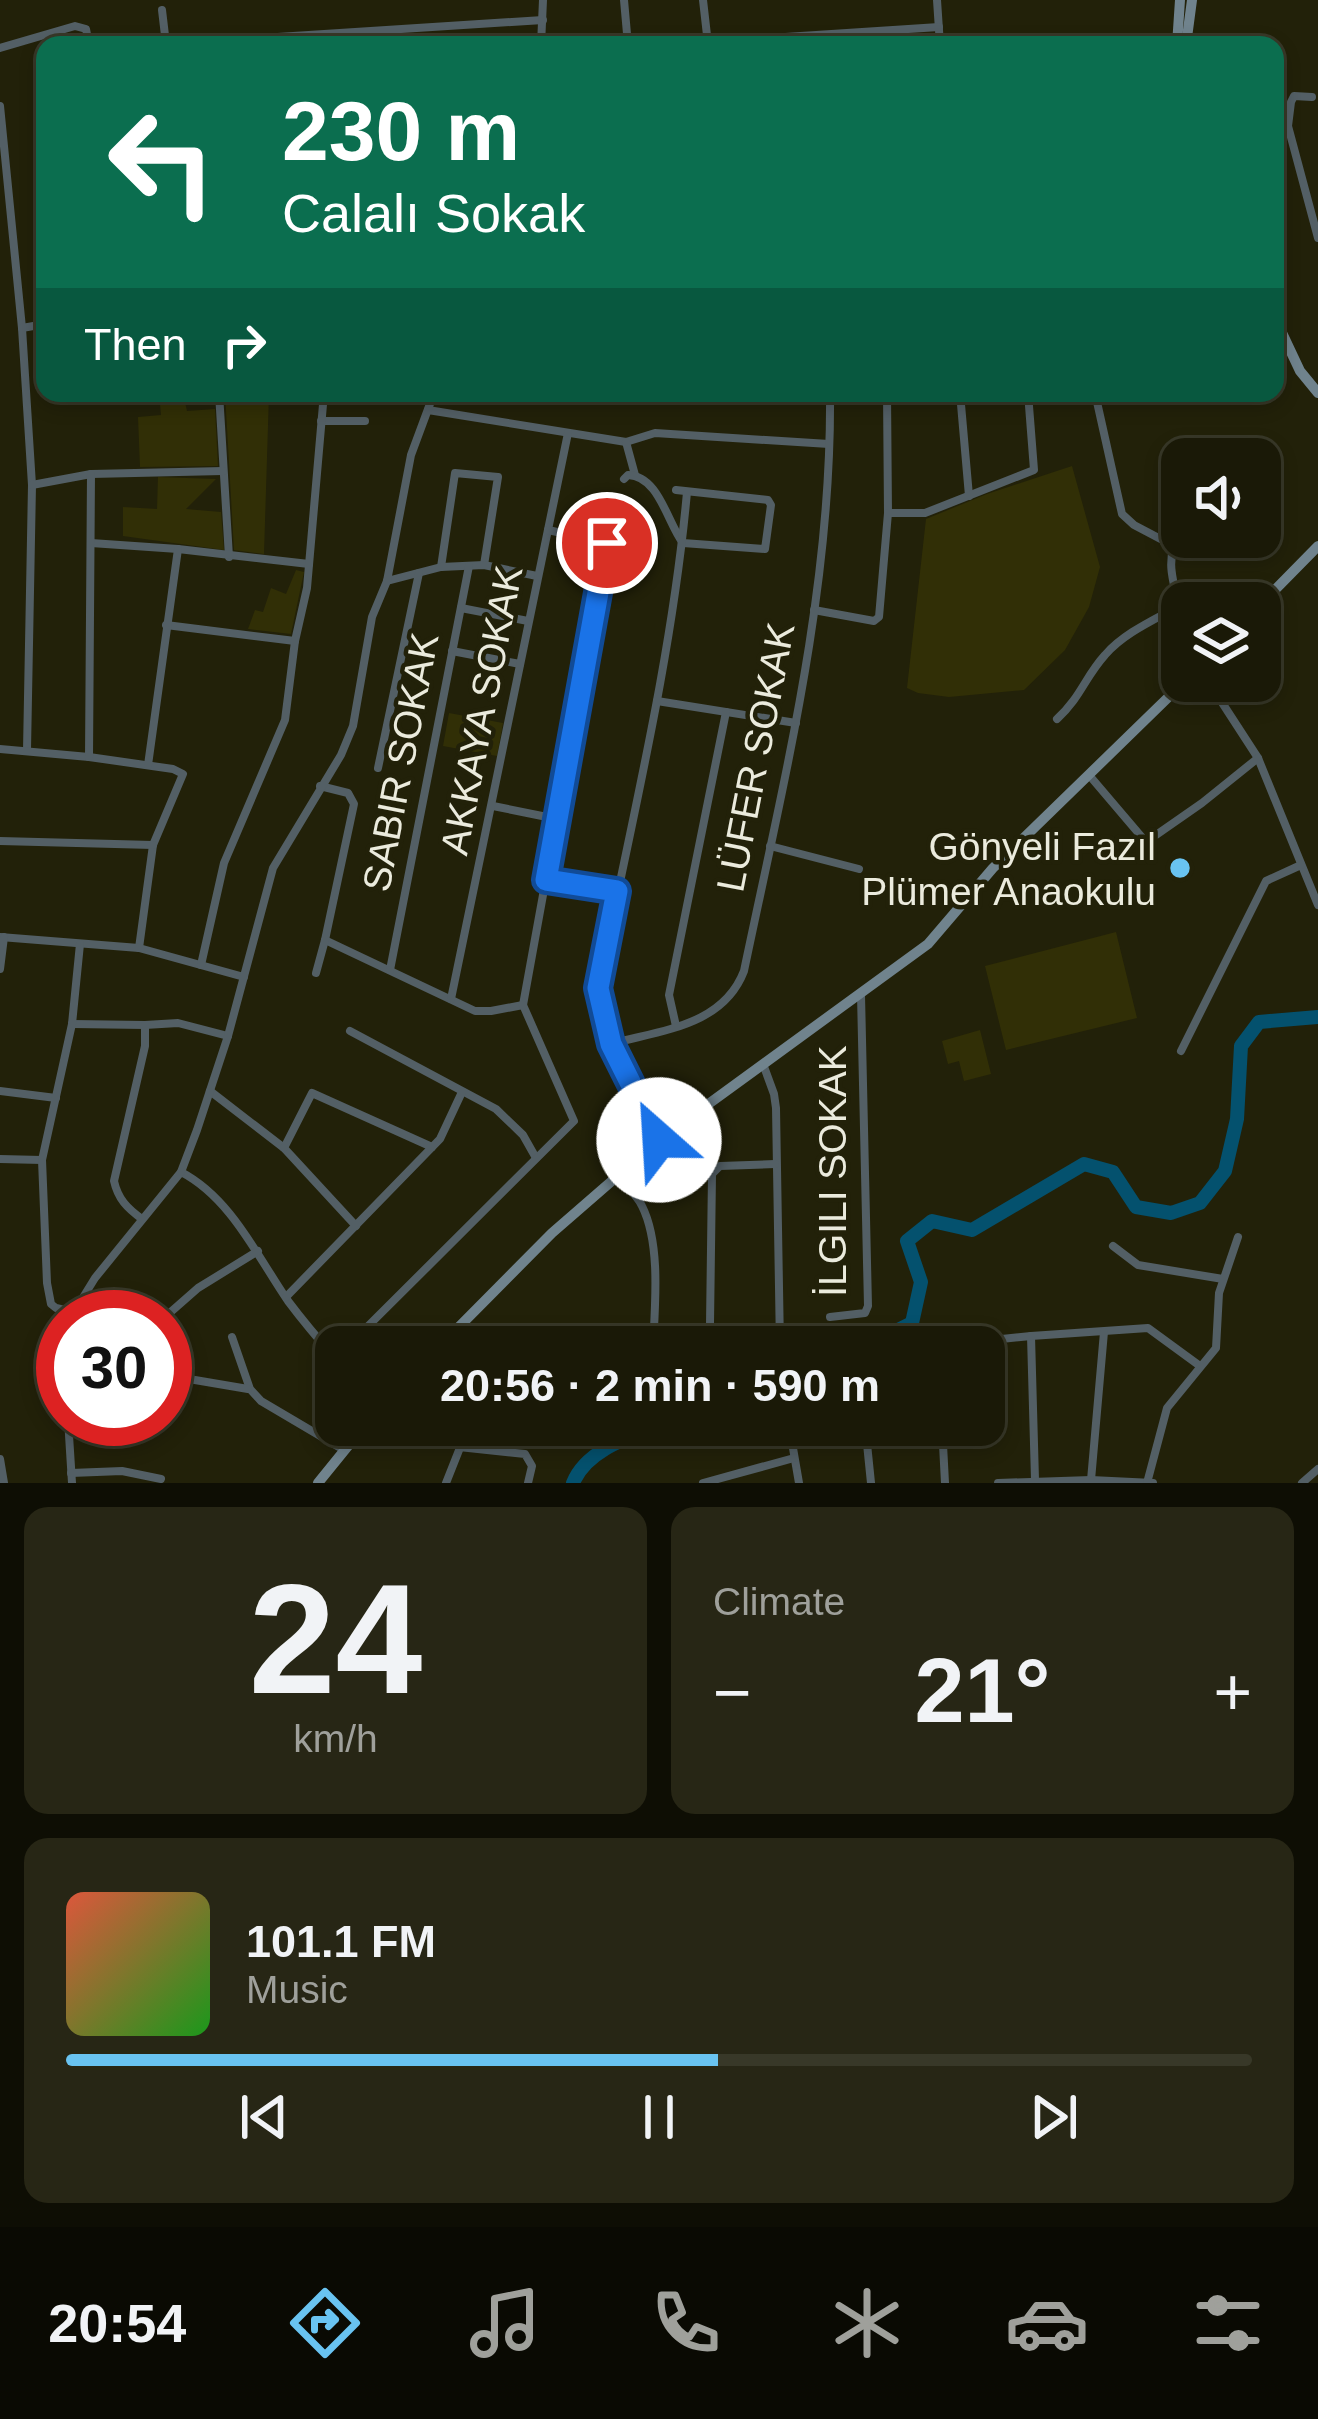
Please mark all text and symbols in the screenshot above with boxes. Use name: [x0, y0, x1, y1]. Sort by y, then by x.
icon: left: [84, 84, 240, 240]
text: 230 m: [282, 84, 520, 178]
text: Calalı Sokak: [282, 183, 585, 243]
icon: right: [211, 312, 277, 378]
text: Then: [84, 319, 187, 370]
map controls: [1161, 438, 1281, 702]
button: sound: [1161, 438, 1281, 558]
pin: [556, 492, 658, 594]
icon: arrive: [574, 510, 640, 576]
street label: AKKAYA SOKAK: [432, 562, 531, 858]
button: layers: [1161, 582, 1281, 702]
street label: LÜFER SOKAK: [708, 619, 803, 895]
street label: SABIR SOKAK: [354, 629, 447, 895]
place label: Gönyeli Fazıl Plümer Anaokulu: [861, 825, 1156, 913]
marker: Gönyeli Fazıl Plümer Anaokulu: [1167, 855, 1193, 881]
street label: İLGILI SOKAK: [811, 1045, 854, 1297]
position arrow: [596, 1077, 722, 1203]
speed limit sign: 30: [36, 1290, 192, 1446]
text: 20:56 · 2 min · 590 m: [440, 1360, 880, 1411]
text: 24: [249, 1552, 422, 1726]
text: Climate: [713, 1580, 845, 1623]
text: 21°: [914, 1641, 1051, 1741]
text: −: [713, 1655, 752, 1729]
text: +: [1213, 1655, 1252, 1729]
text: km/h: [293, 1717, 378, 1760]
text: 101.1 FM: [246, 1916, 436, 1967]
text: Music: [246, 1968, 348, 2011]
icon: previous: [231, 2084, 297, 2150]
icon: pause: [626, 2084, 692, 2150]
icon: next: [1021, 2084, 1087, 2150]
icon: directions: [283, 2281, 367, 2365]
icon: music: [463, 2281, 547, 2365]
icon: phone: [644, 2281, 728, 2365]
icon: climate: [825, 2281, 909, 2365]
icon: car: [1005, 2281, 1089, 2365]
icon: filters: [1186, 2281, 1270, 2365]
text: 20:54: [48, 2293, 186, 2353]

